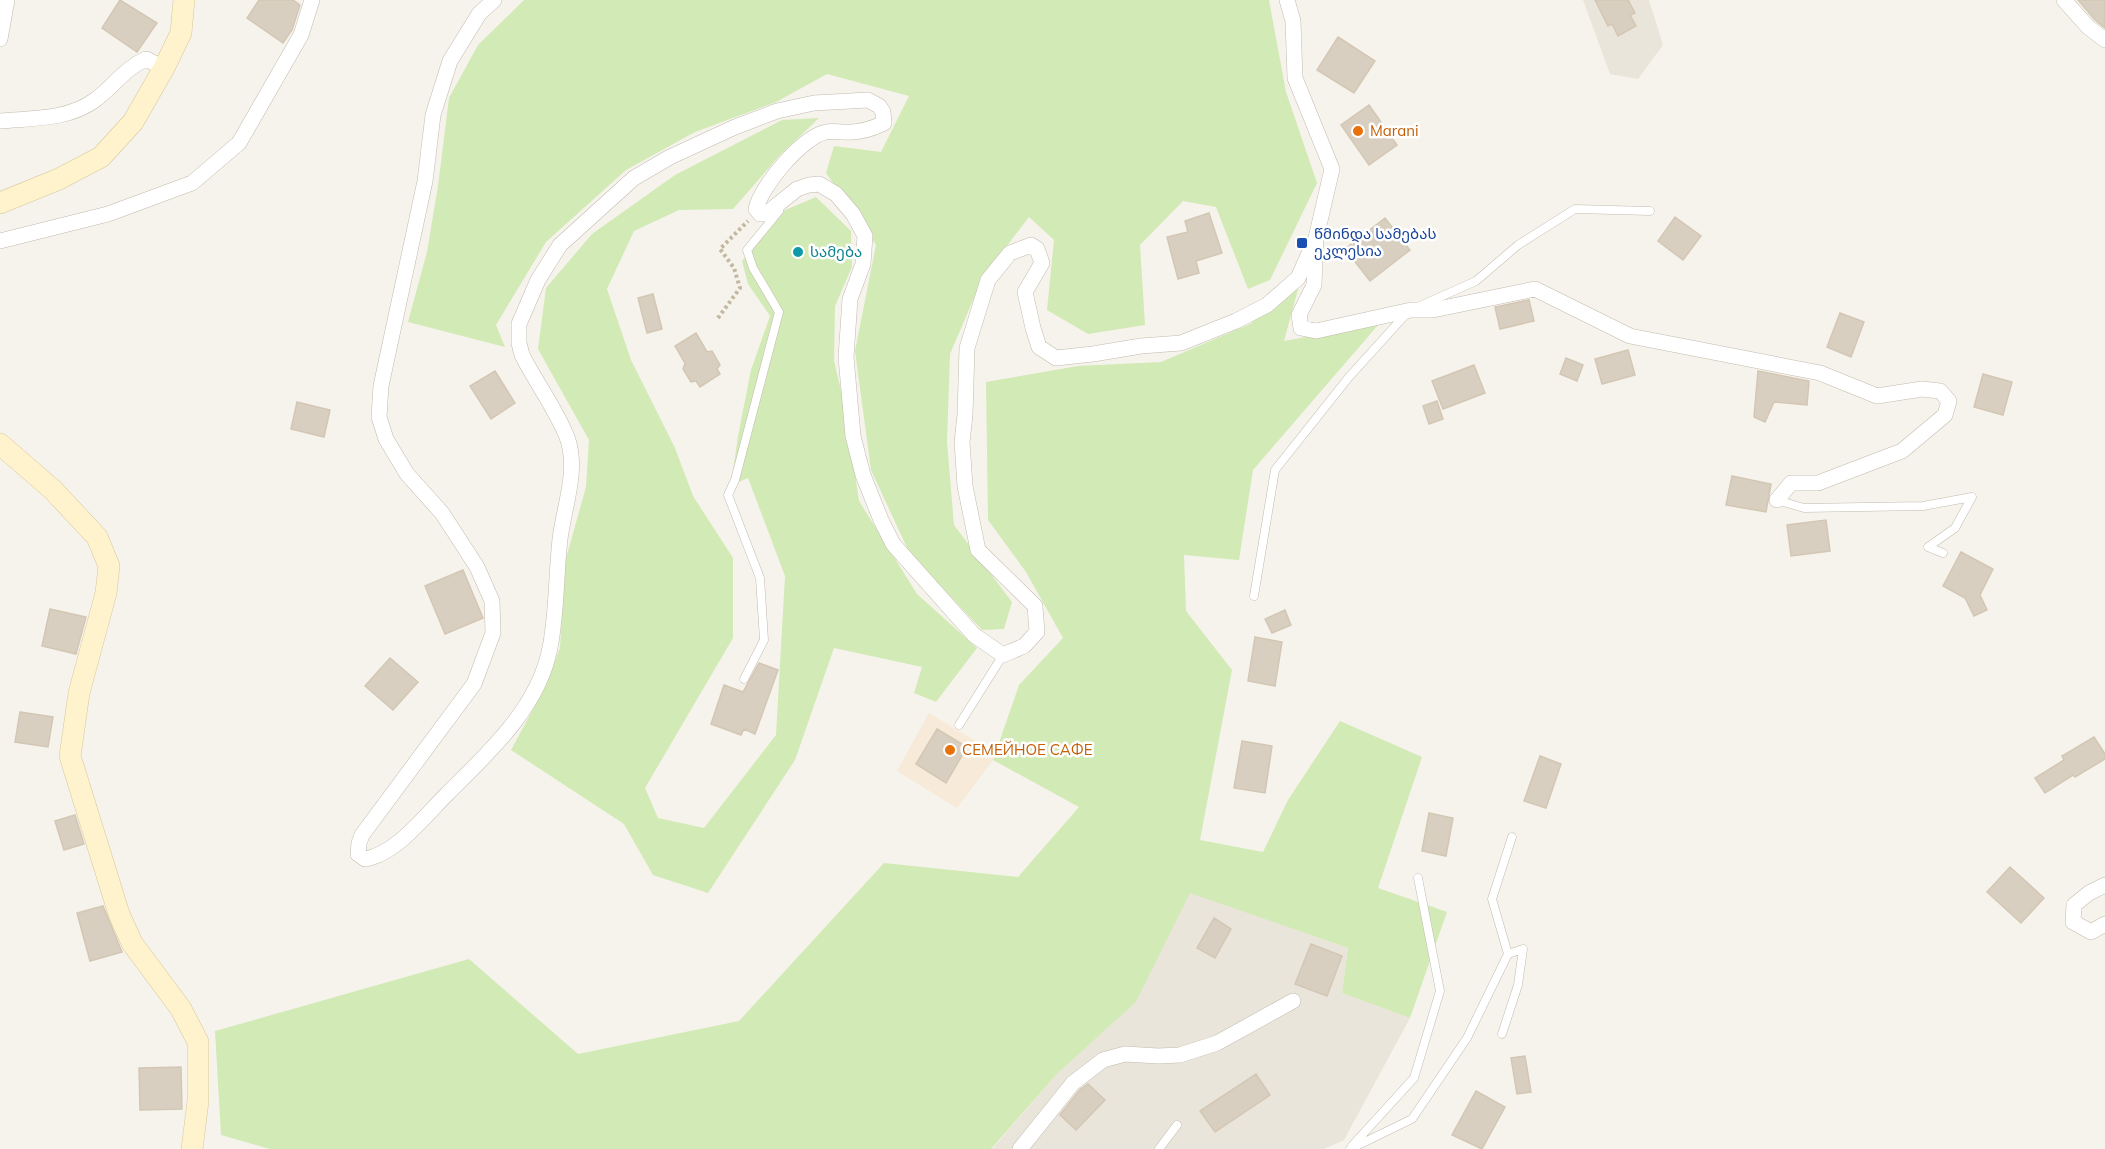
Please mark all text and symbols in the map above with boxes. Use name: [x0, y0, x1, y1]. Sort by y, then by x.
place label: Marani: [1370, 121, 1419, 140]
marker: Marani: [1351, 124, 1365, 138]
place label: წმინდა სამებას ეკლესია: [1314, 224, 1437, 260]
marker: წმინდა სამებას ეკლესია: [1295, 236, 1309, 250]
place label: სამება: [810, 242, 862, 261]
marker: სამება: [791, 245, 805, 259]
place label: СЕМЕЙНОЕ САФЕ: [962, 740, 1093, 759]
marker: СЕМЕЙНОЕ САФЕ: [943, 743, 957, 757]

